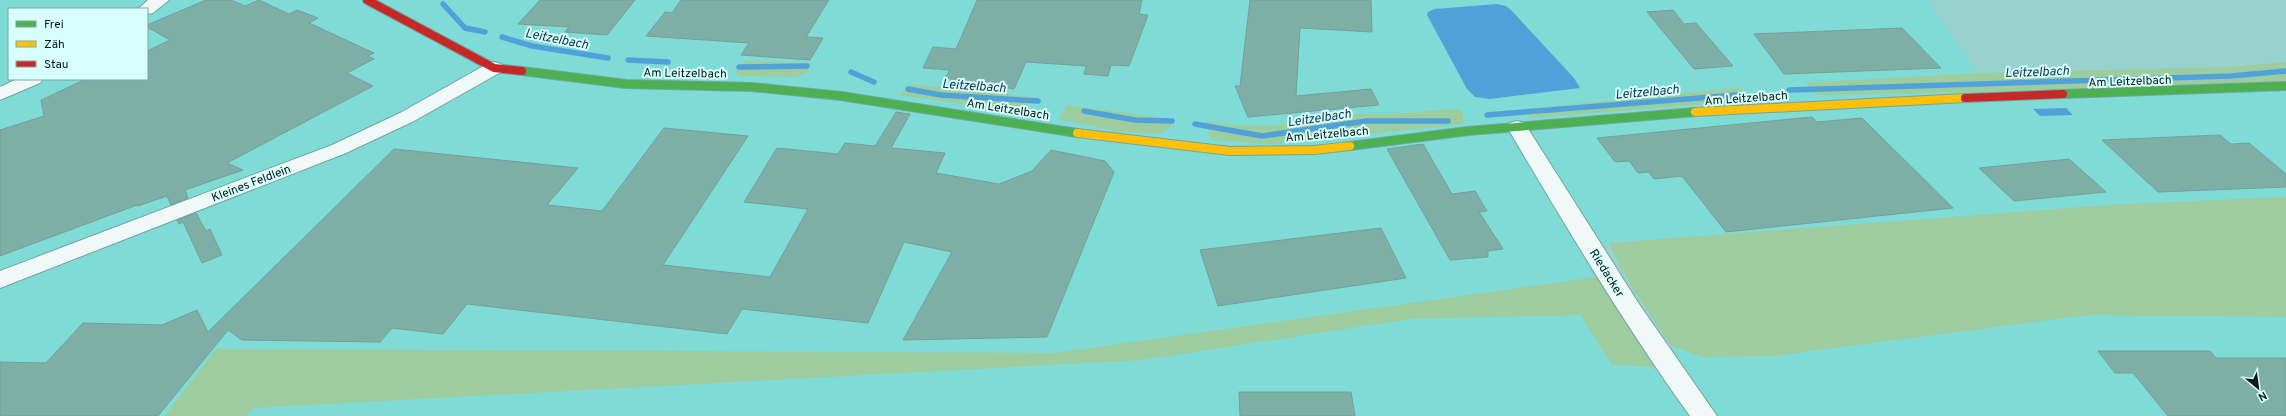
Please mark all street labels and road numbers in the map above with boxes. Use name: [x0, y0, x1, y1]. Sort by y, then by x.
street label: Am Leitzelbach: [643, 65, 727, 83]
street label: Am Leitzelbach: [2088, 73, 2172, 91]
street label: Am Leitzelbach: [1704, 88, 1788, 110]
street label: Am Leitzelbach: [965, 96, 1050, 124]
street label: Am Leitzelbach: [1285, 123, 1369, 147]
street label: Kleines Feldlein: [209, 161, 293, 206]
street label: Riedacker: [1585, 246, 1627, 301]

